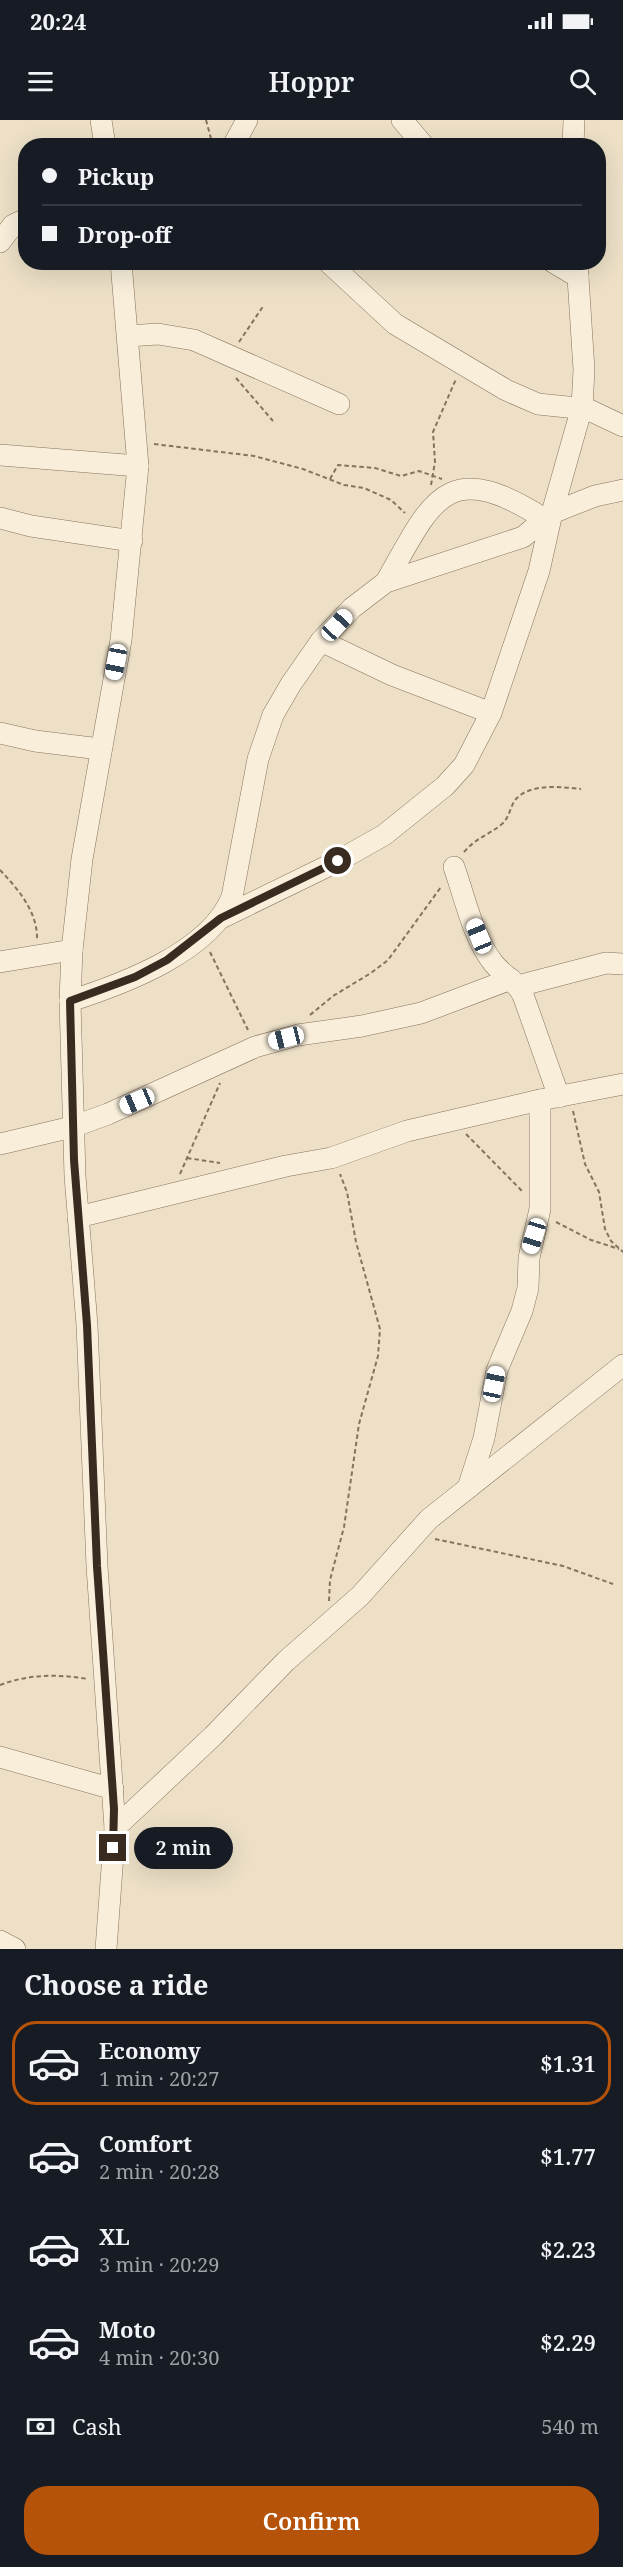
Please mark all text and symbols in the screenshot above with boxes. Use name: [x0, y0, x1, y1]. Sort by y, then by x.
text: 20:24: [30, 6, 86, 36]
text: Hoppr: [269, 63, 354, 100]
icon: menu: [24, 65, 57, 98]
icon: search: [566, 65, 599, 98]
text: Pickup: [78, 161, 154, 191]
text: Drop-off: [78, 219, 171, 249]
car: [318, 606, 356, 644]
car: [104, 643, 128, 681]
route start: [324, 847, 351, 874]
car: [464, 916, 494, 956]
car: [266, 1025, 306, 1051]
car: [117, 1086, 157, 1116]
car: [520, 1216, 548, 1256]
car: [481, 1365, 507, 1403]
callout: 2 min: [134, 1827, 233, 1869]
route end: [99, 1834, 126, 1861]
text: 2 min: [156, 1834, 211, 1861]
text: Choose a ride: [24, 1966, 209, 2003]
text: Economy: [99, 2035, 201, 2065]
icon: car: [27, 2036, 81, 2090]
text: $1.31: [540, 2048, 596, 2078]
text: 1 min · 20:27: [99, 2065, 219, 2092]
text: Comfort: [99, 2128, 192, 2158]
icon: car: [27, 2129, 81, 2183]
text: $1.77: [540, 2141, 596, 2171]
text: 2 min · 20:28: [99, 2158, 219, 2185]
text: XL: [99, 2221, 130, 2251]
icon: car: [27, 2222, 81, 2276]
text: $2.23: [540, 2234, 596, 2264]
text: 3 min · 20:29: [99, 2251, 219, 2278]
text: Moto: [99, 2314, 156, 2344]
icon: car: [27, 2315, 81, 2369]
text: $2.29: [540, 2327, 596, 2357]
text: 4 min · 20:30: [99, 2344, 219, 2371]
icon: cash: [24, 2410, 57, 2443]
text: Cash: [72, 2411, 122, 2441]
text: 540 m: [541, 2413, 599, 2440]
button: Confirm: [24, 2486, 599, 2555]

